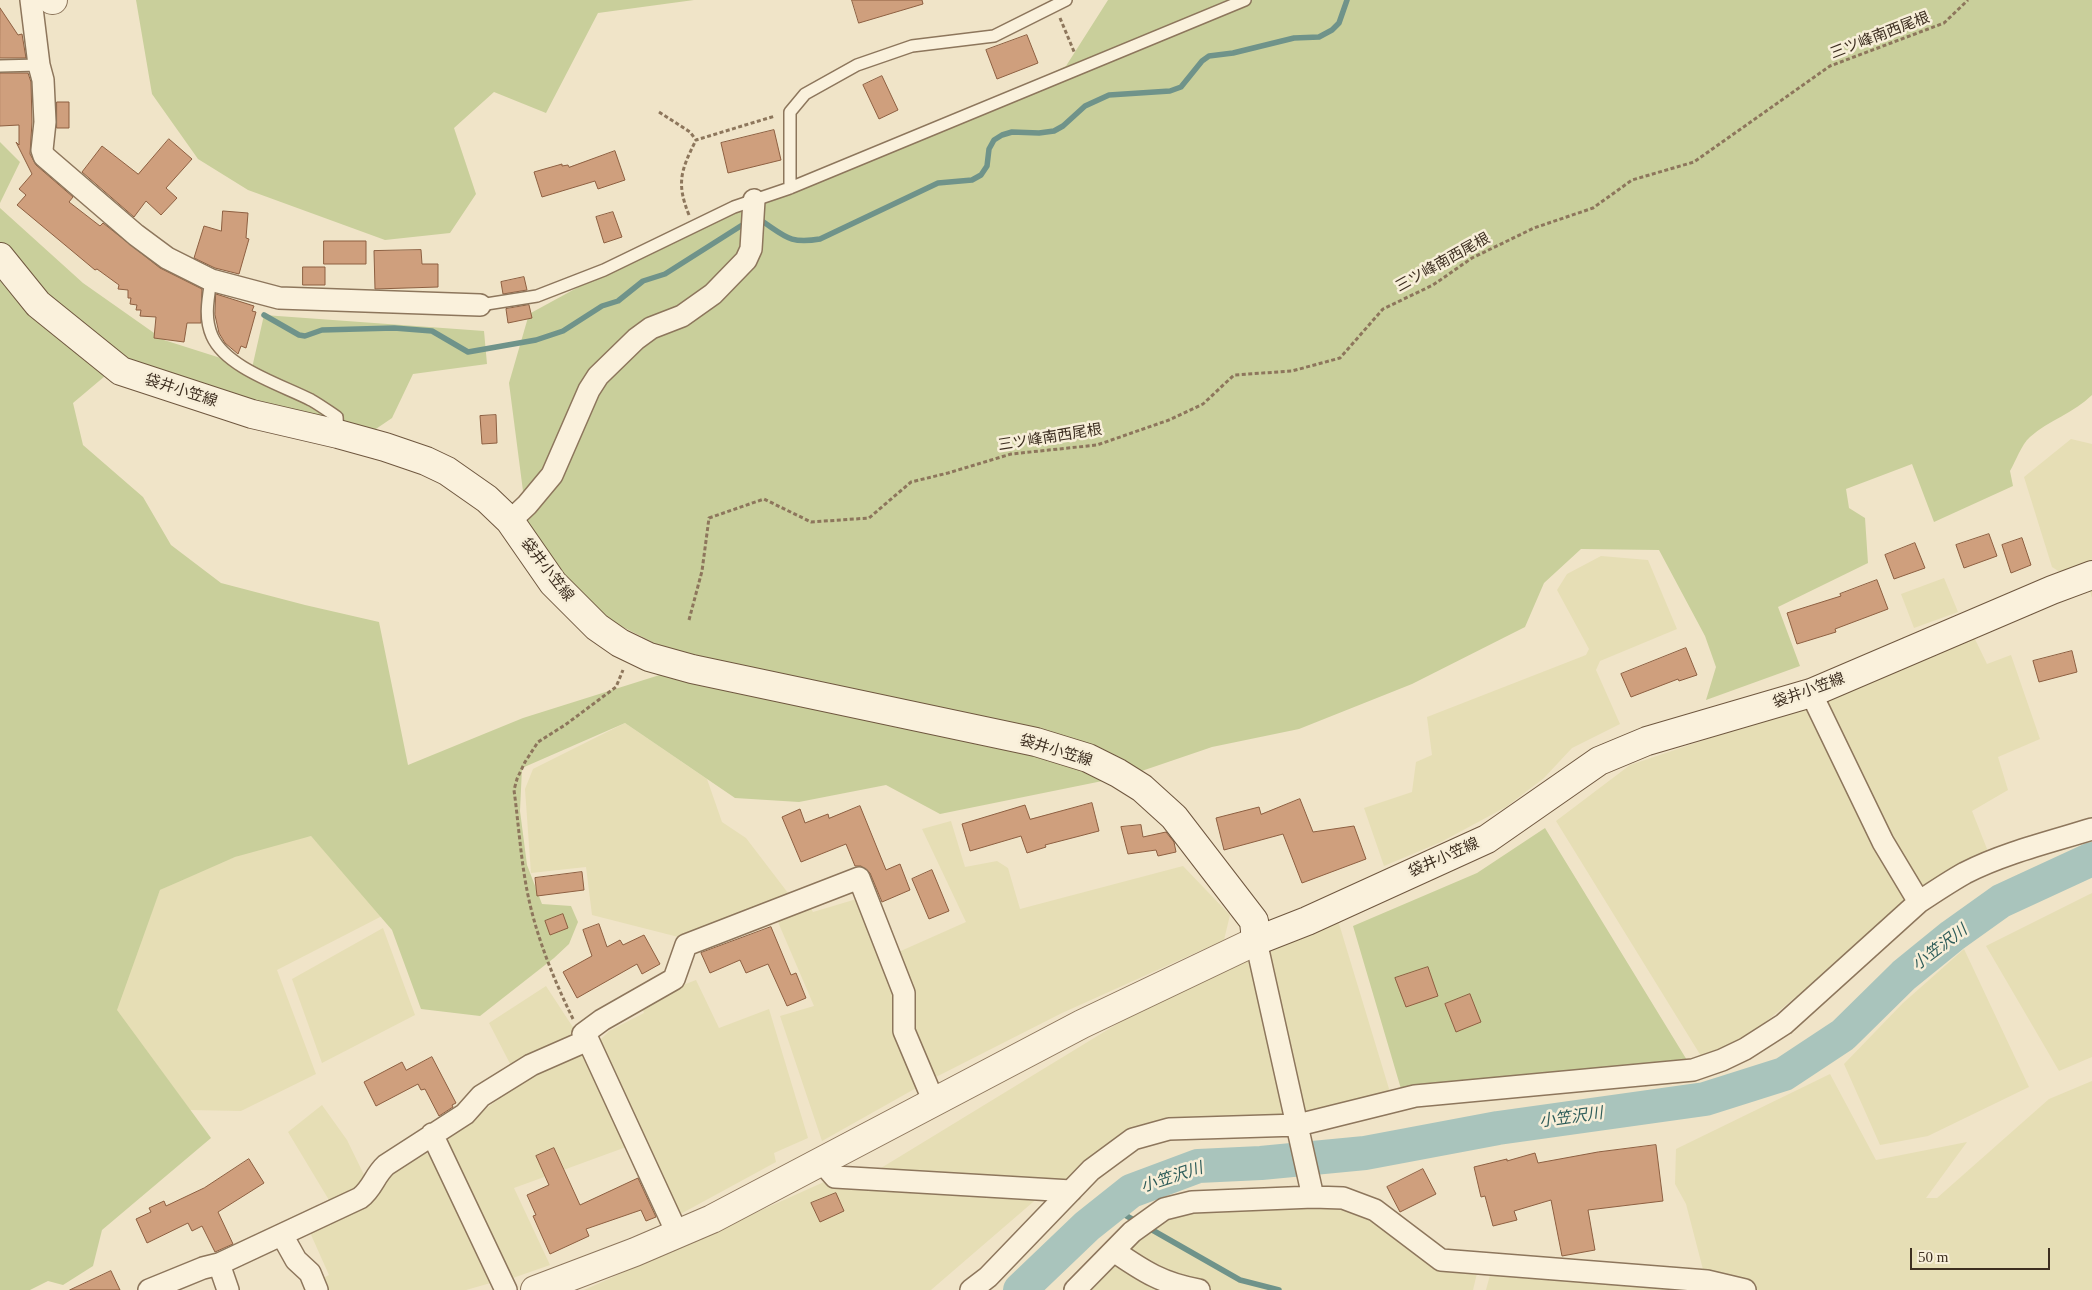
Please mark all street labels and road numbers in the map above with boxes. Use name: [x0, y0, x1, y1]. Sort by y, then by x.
street label: 三ツ峰南西尾根: [1828, 9, 1932, 63]
street label: 三ツ峰南西尾根: [1393, 230, 1493, 296]
street label: 袋井小笠線: [143, 371, 219, 411]
street label: 三ツ峰南西尾根: [997, 421, 1103, 455]
street label: 袋井小笠線: [517, 535, 577, 605]
street label: 袋井小笠線: [1771, 670, 1847, 712]
street label: 袋井小笠線: [1018, 731, 1094, 771]
street label: 袋井小笠線: [1406, 835, 1482, 881]

